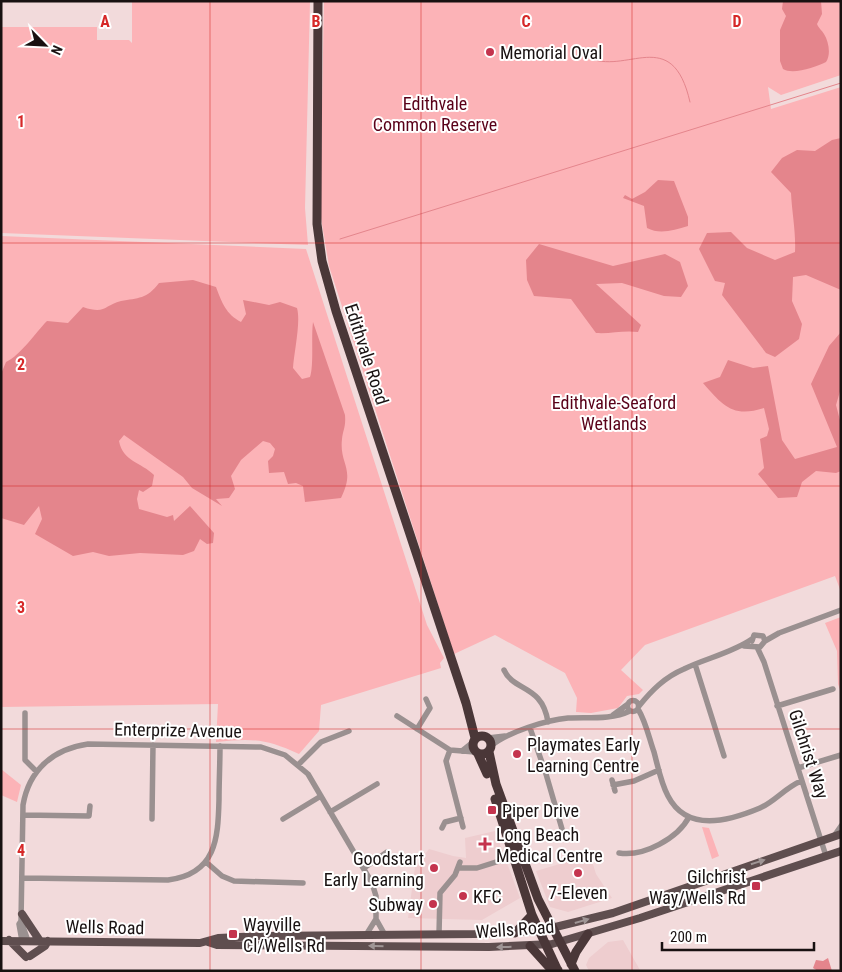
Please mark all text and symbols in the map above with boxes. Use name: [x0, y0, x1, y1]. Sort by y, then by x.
text: A: [100, 12, 110, 31]
text: B: [312, 12, 321, 31]
text: C: [521, 12, 531, 31]
text: D: [732, 12, 742, 31]
north arrow: [20, 20, 70, 70]
place label: Memorial Oval: [500, 42, 602, 63]
text: N: [48, 43, 66, 57]
marker: Memorial Oval: [484, 46, 496, 58]
park label: Edithvale Common Reserve: [373, 93, 497, 135]
text: 1: [17, 112, 25, 131]
street label: Edithvale Road: [341, 301, 393, 407]
text: 2: [17, 355, 25, 374]
park label: Edithvale-Seaford Wetlands: [552, 392, 676, 434]
text: 3: [17, 598, 25, 617]
street label: Gilchrist Way: [785, 707, 833, 802]
street label: Enterprize Avenue: [114, 718, 242, 742]
place label: Playmates Early Learning Centre: [527, 734, 641, 776]
marker: Playmates Early Learning Centre: [511, 748, 523, 760]
place label: Piper Drive: [502, 800, 579, 821]
marker: Piper Drive: [486, 804, 498, 816]
place label: Long Beach Medical Centre: [496, 824, 603, 866]
marker: Long Beach Medical Centre: [478, 837, 492, 851]
text: 4: [17, 841, 25, 860]
place label: Goodstart Early Learning: [324, 848, 424, 890]
one-way arrow: [751, 857, 766, 865]
marker: Goodstart Early Learning: [428, 862, 440, 874]
place label: Gilchrist Way/Wells Rd: [649, 866, 746, 908]
marker: 7-Eleven: [572, 867, 584, 879]
marker: Gilchrist Way/Wells Rd: [750, 880, 762, 892]
place label: 7-Eleven: [548, 882, 608, 903]
place label: KFC: [473, 886, 502, 907]
marker: KFC: [457, 890, 469, 902]
place label: Subway: [368, 894, 423, 915]
marker: Subway: [427, 898, 439, 910]
place label: Wayville Cl/Wells Rd: [243, 914, 325, 956]
street label: Wells Road: [66, 916, 144, 938]
street label: Wells Road: [475, 916, 555, 942]
one-way arrow: [575, 917, 590, 925]
scale bar: [662, 920, 814, 952]
marker: Wayville Cl/Wells Rd: [227, 928, 239, 940]
text: 200 m: [670, 928, 707, 946]
one-way arrow: [368, 942, 384, 950]
one-way arrow: [496, 943, 512, 951]

